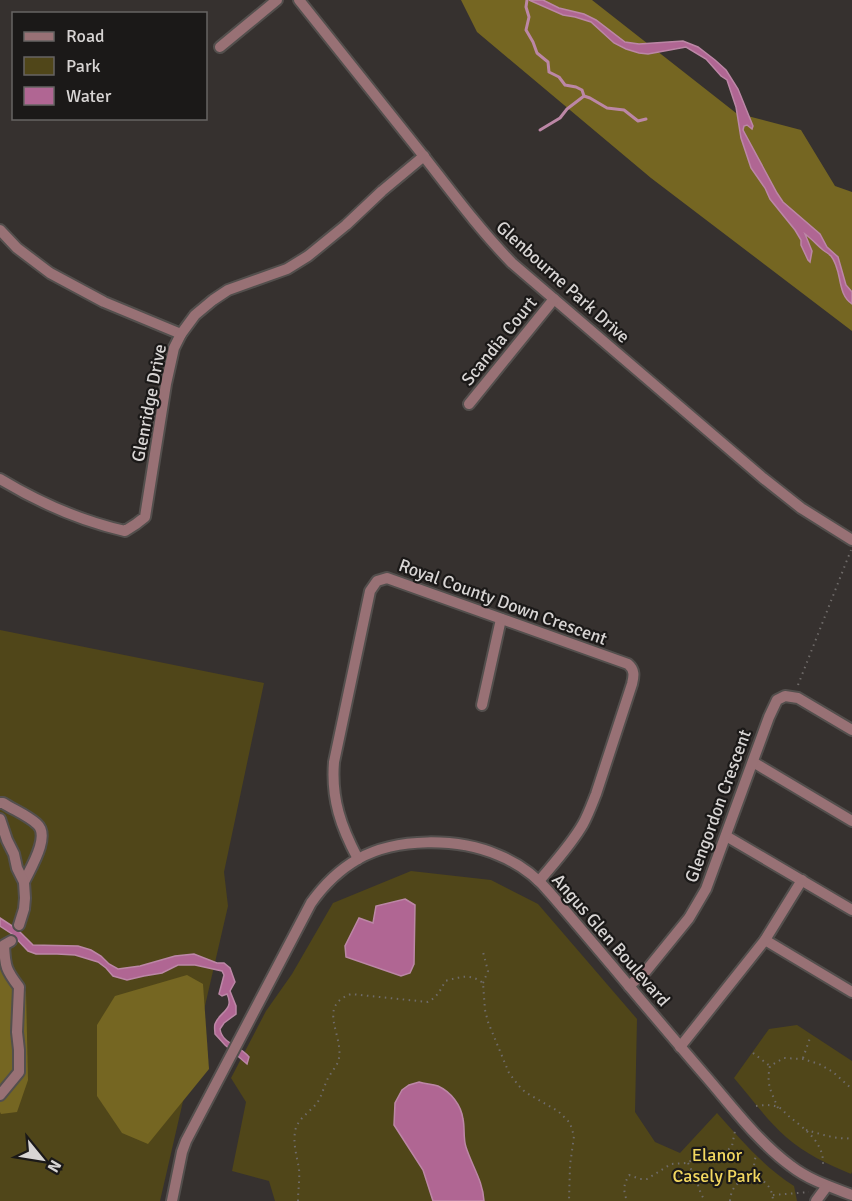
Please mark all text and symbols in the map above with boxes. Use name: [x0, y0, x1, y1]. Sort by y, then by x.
legend: [12, 12, 207, 120]
text: Road: [66, 25, 105, 47]
text: Park: [66, 55, 101, 77]
text: Water: [66, 85, 112, 107]
street label: Glenbourne Park Drive: [492, 216, 634, 348]
street label: Scandia Court: [456, 292, 542, 390]
street label: Glenridge Drive: [127, 342, 171, 464]
street label: Royal County Down Crescent: [396, 554, 610, 650]
street label: Glengordon Crescent: [680, 727, 756, 885]
street label: Angus Glen Boulevard: [547, 869, 675, 1011]
north arrow: [12, 1129, 72, 1189]
park label: Elanor Casely Park: [673, 1144, 761, 1187]
text: N: [43, 1156, 66, 1176]

